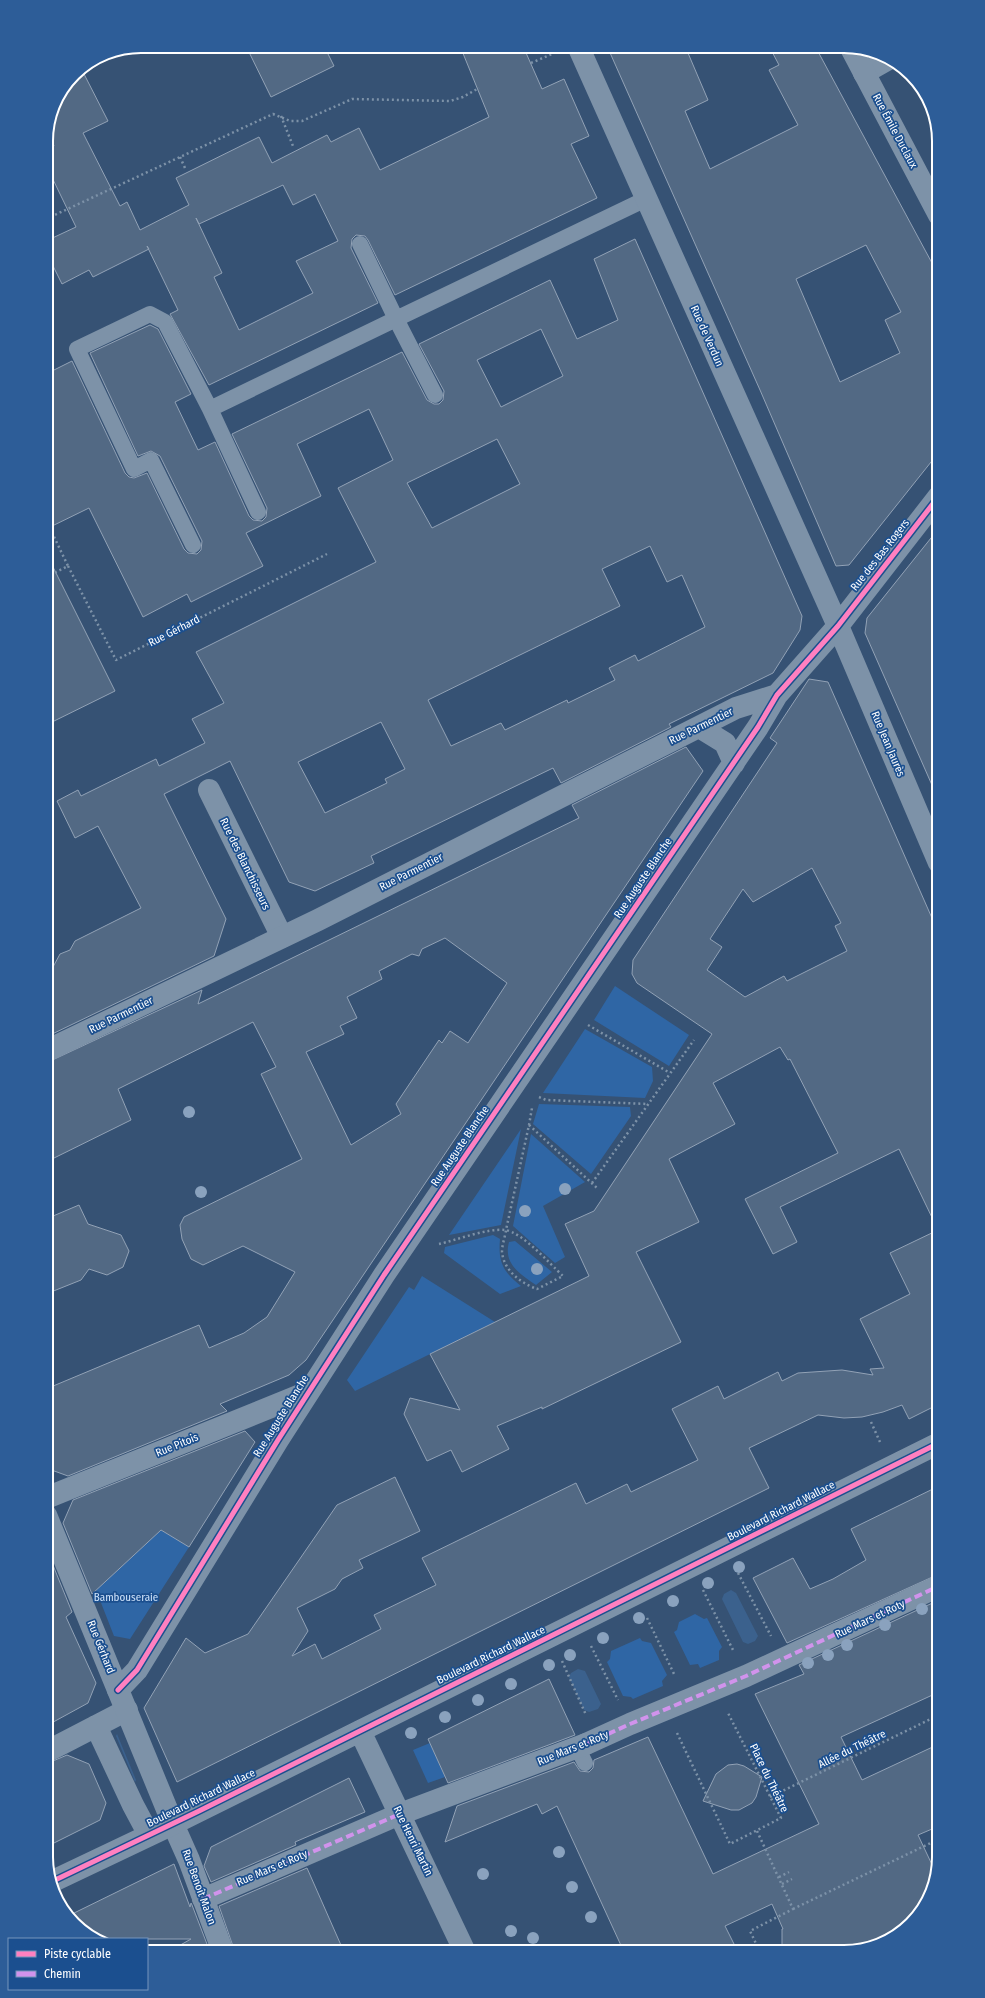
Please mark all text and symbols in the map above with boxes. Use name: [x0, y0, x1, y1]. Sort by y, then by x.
street label: Rue Émile Duclaux: [870, 91, 921, 171]
street label: Rue de Verdun: [688, 303, 726, 369]
street label: Rue des Bas Rogers: [848, 516, 912, 593]
street label: Rue Gérhard: [146, 613, 202, 649]
street label: Rue Parmentier: [667, 705, 735, 747]
street label: Rue Jean Jaurès: [868, 709, 908, 779]
street label: Rue des Blanchisseurs: [217, 816, 273, 912]
street label: Rue Auguste Blanche: [611, 835, 675, 921]
street label: Rue Parmentier: [377, 850, 445, 894]
street label: Rue Parmentier: [87, 994, 155, 1036]
street label: Rue Auguste Blanche: [428, 1103, 492, 1189]
street label: Rue Auguste Blanche: [251, 1373, 311, 1459]
street label: Rue Pitois: [154, 1430, 201, 1459]
street label: Boulevard Richard Wallace: [725, 1478, 837, 1544]
park label: Bambouseraie: [94, 1591, 158, 1604]
street label: Rue Mars et Roty: [833, 1597, 907, 1641]
street label: Rue Gérhard: [84, 1619, 118, 1675]
street label: Boulevard Richard Wallace: [435, 1623, 547, 1687]
street label: Allée du Théâtre: [816, 1727, 888, 1771]
street label: Rue Mars et Roty: [535, 1728, 611, 1768]
street label: Place du Théâtre: [747, 1742, 791, 1814]
street label: Boulevard Richard Wallace: [145, 1766, 257, 1830]
street label: Rue Henri Martin: [390, 1804, 436, 1878]
street label: Rue Mars et Roty: [235, 1847, 309, 1889]
street label: Rue Benoît Malon: [179, 1848, 219, 1926]
legend: [8, 1938, 148, 1990]
text: Piste cyclable: [44, 1947, 111, 1961]
text: Chemin: [44, 1967, 81, 1981]

